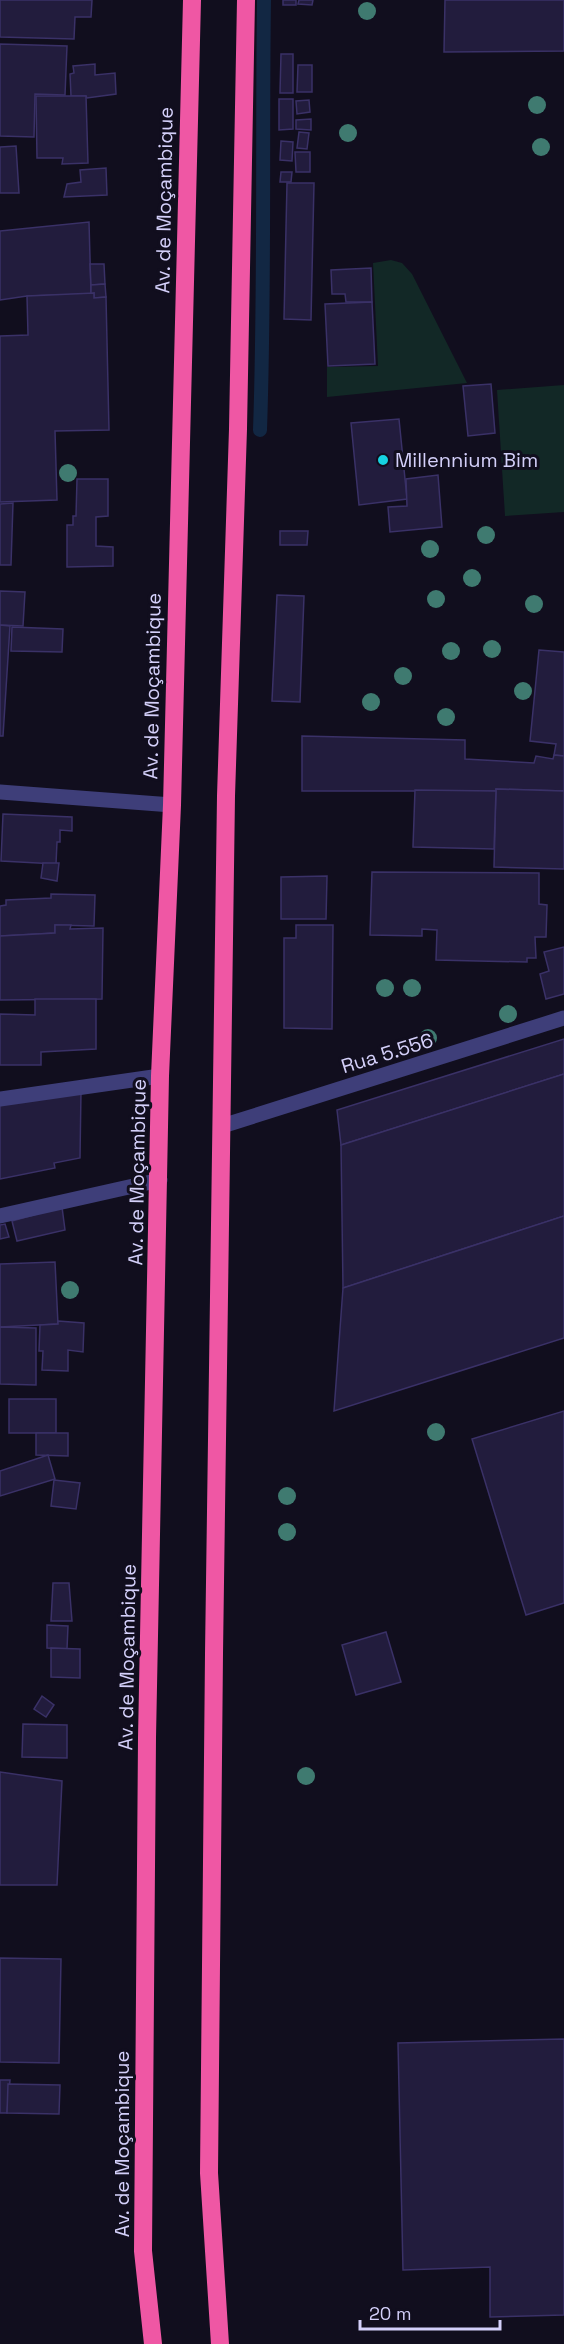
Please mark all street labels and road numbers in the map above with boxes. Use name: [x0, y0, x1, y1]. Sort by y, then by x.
street label: Av. de Moçambique: [149, 106, 179, 294]
street label: Av. de Moçambique: [137, 592, 167, 780]
street label: Rua 5.556: [338, 1027, 436, 1079]
street label: Av. de Moçambique: [122, 1078, 152, 1266]
street label: Av. de Moçambique: [112, 1563, 142, 1751]
street label: Av. de Moçambique: [109, 2051, 135, 2237]

